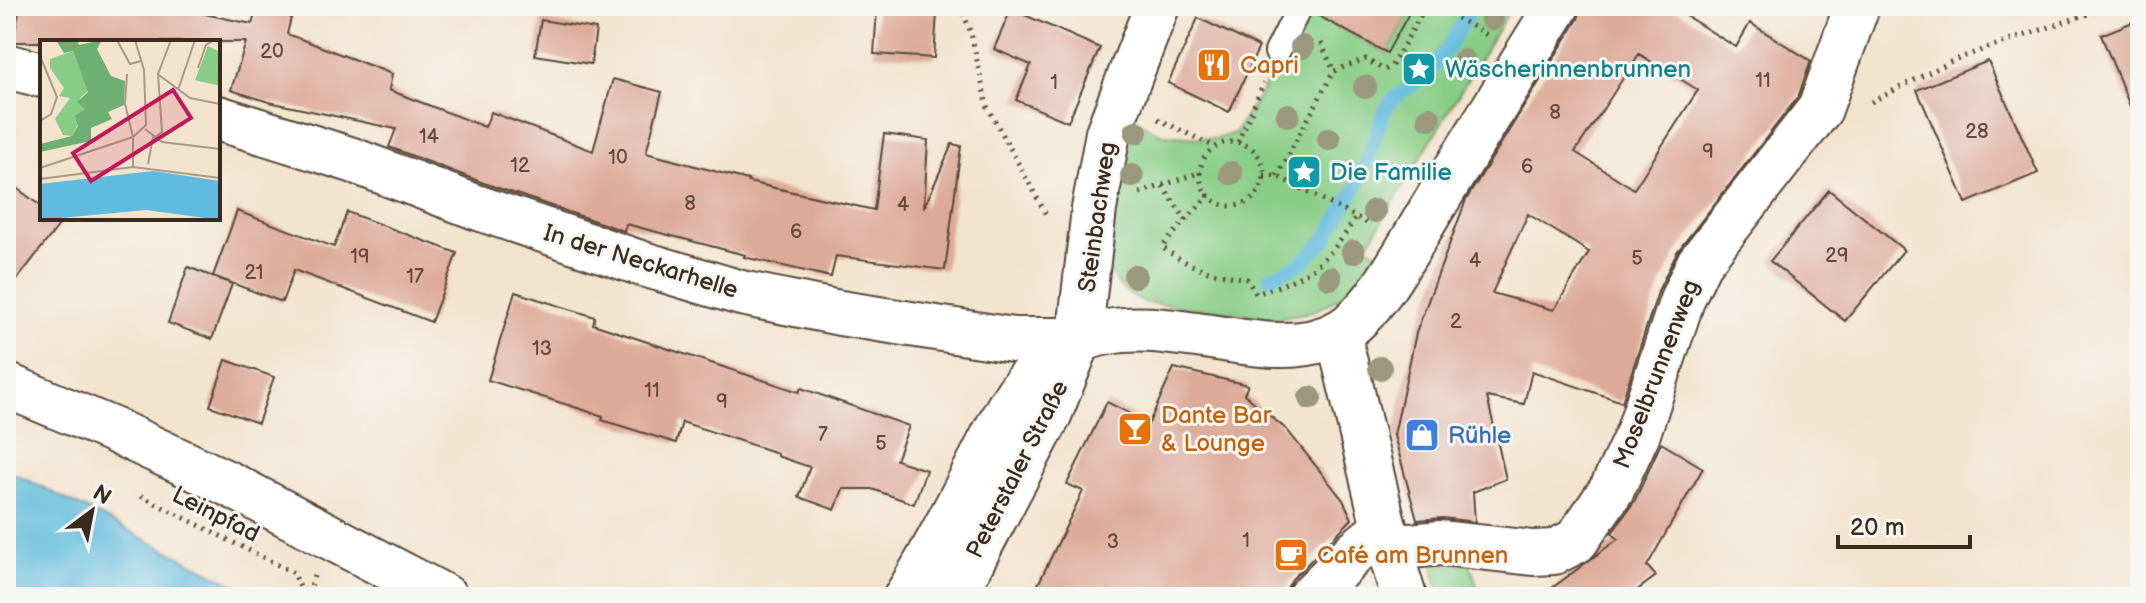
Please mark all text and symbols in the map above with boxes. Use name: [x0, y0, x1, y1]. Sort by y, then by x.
inset map: [40, 40, 220, 220]
house number: 20: [260, 40, 284, 64]
restaurant icon: Capri: [1195, 46, 1233, 84]
place icon: Wäscherinnenbrunnen: [1400, 50, 1438, 88]
place label: Capri: [1240, 51, 1299, 80]
place label: Wäscherinnenbrunnen: [1445, 55, 1691, 84]
house number: 11: [1755, 69, 1771, 93]
house number: 1: [1050, 71, 1058, 95]
house number: 8: [1549, 101, 1561, 125]
house number: 28: [1965, 120, 1989, 144]
house number: 14: [419, 125, 439, 149]
street label: Steinbachweg: [1073, 140, 1122, 294]
house number: 9: [1702, 140, 1714, 164]
house number: 10: [608, 146, 628, 170]
place icon: Die Familie: [1285, 153, 1323, 191]
house number: 12: [510, 154, 530, 178]
house number: 6: [1521, 155, 1533, 179]
place label: Die Familie: [1330, 158, 1452, 187]
house number: 8: [684, 192, 696, 216]
house number: 4: [897, 193, 909, 217]
street label: In der Neckarhelle: [540, 218, 741, 305]
house number: 6: [790, 220, 802, 244]
house number: 29: [1825, 244, 1849, 268]
house number: 19: [350, 245, 370, 269]
house number: 5: [1631, 247, 1643, 271]
house number: 4: [1469, 249, 1481, 273]
house number: 21: [244, 261, 264, 285]
house number: 17: [406, 265, 424, 289]
street label: Moselbrunnenweg: [1607, 276, 1706, 473]
house number: 2: [1450, 310, 1462, 334]
house number: 13: [532, 337, 552, 361]
street label: Peterstaler Straße: [960, 376, 1075, 563]
house number: 11: [644, 379, 660, 403]
house number: 9: [716, 390, 728, 414]
place label: Dante Bar & Lounge: [1161, 401, 1272, 458]
bar icon: Dante Bar & Lounge: [1116, 410, 1154, 448]
shop icon: Rühle: [1403, 416, 1441, 454]
place label: Rühle: [1448, 421, 1511, 450]
house number: 7: [818, 423, 828, 447]
house number: 5: [875, 432, 887, 456]
north arrow: [52, 471, 132, 551]
text: N: [88, 479, 116, 511]
street label: Leinpfad: [167, 480, 264, 549]
scale bar: [1838, 499, 1970, 549]
text: 20 m: [1850, 513, 1905, 542]
house number: 1: [1242, 529, 1250, 553]
house number: 3: [1107, 530, 1119, 554]
cafe icon: Café am Brunnen: [1272, 536, 1310, 574]
place label: Café am Brunnen: [1317, 541, 1508, 570]

